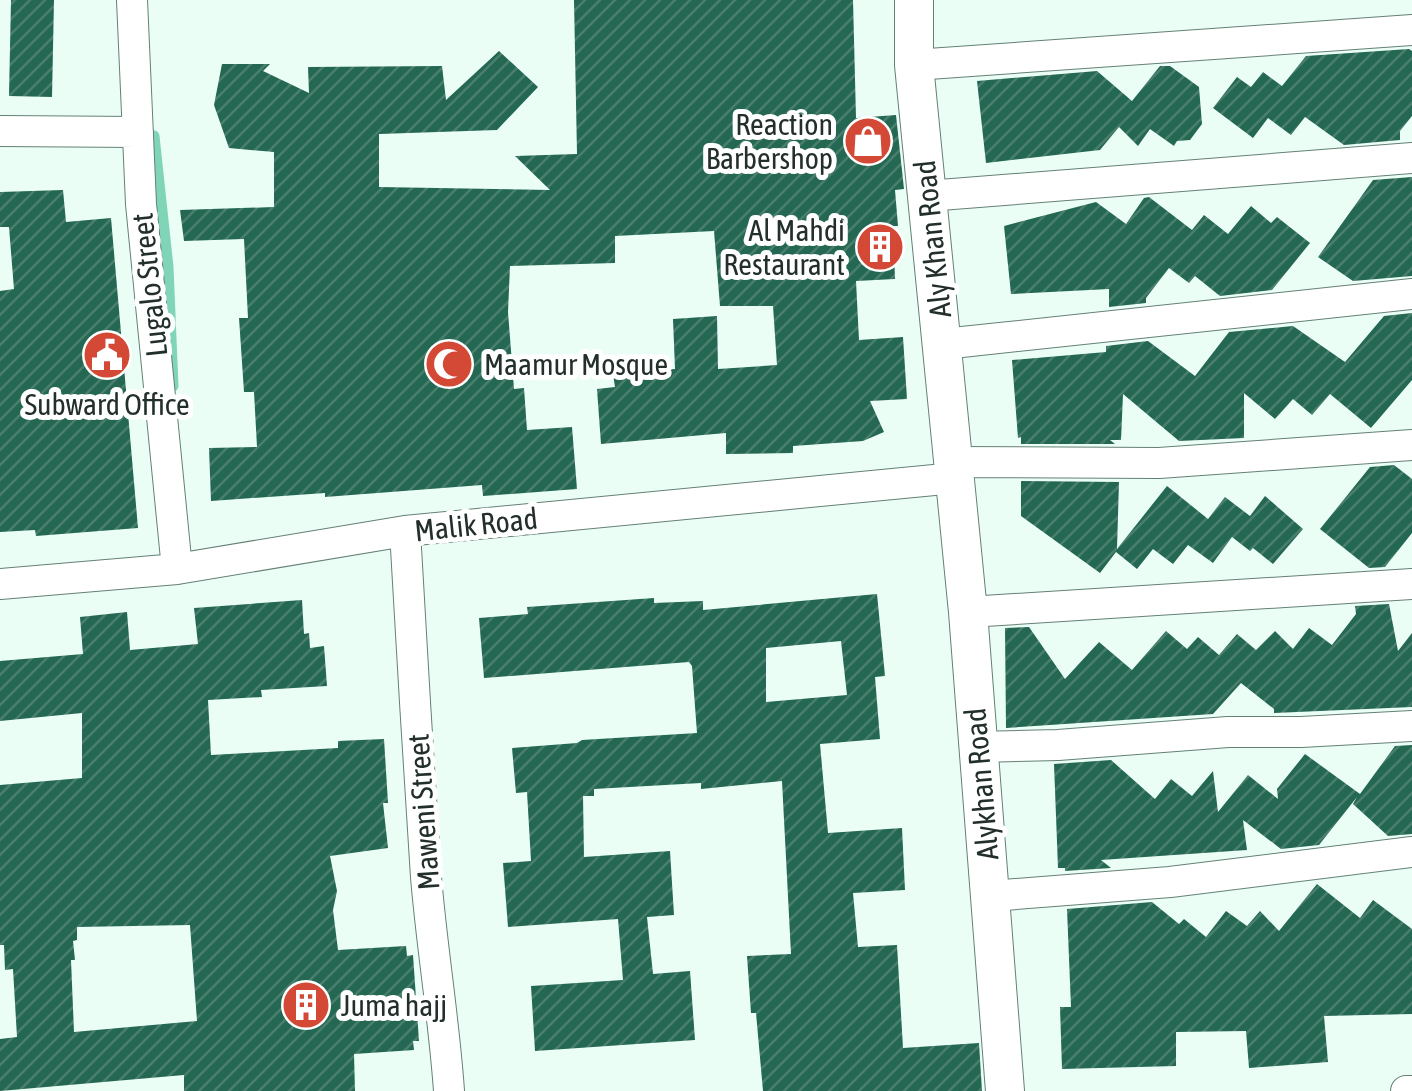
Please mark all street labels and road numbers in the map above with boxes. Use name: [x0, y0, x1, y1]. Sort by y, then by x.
street label: Aly Khan Road: [907, 159, 957, 319]
street label: Lugalo Street: [125, 212, 173, 358]
street label: Malik Road: [413, 501, 539, 547]
street label: Alykhan Road: [957, 707, 1005, 861]
street label: Maweni Street: [401, 733, 445, 891]

